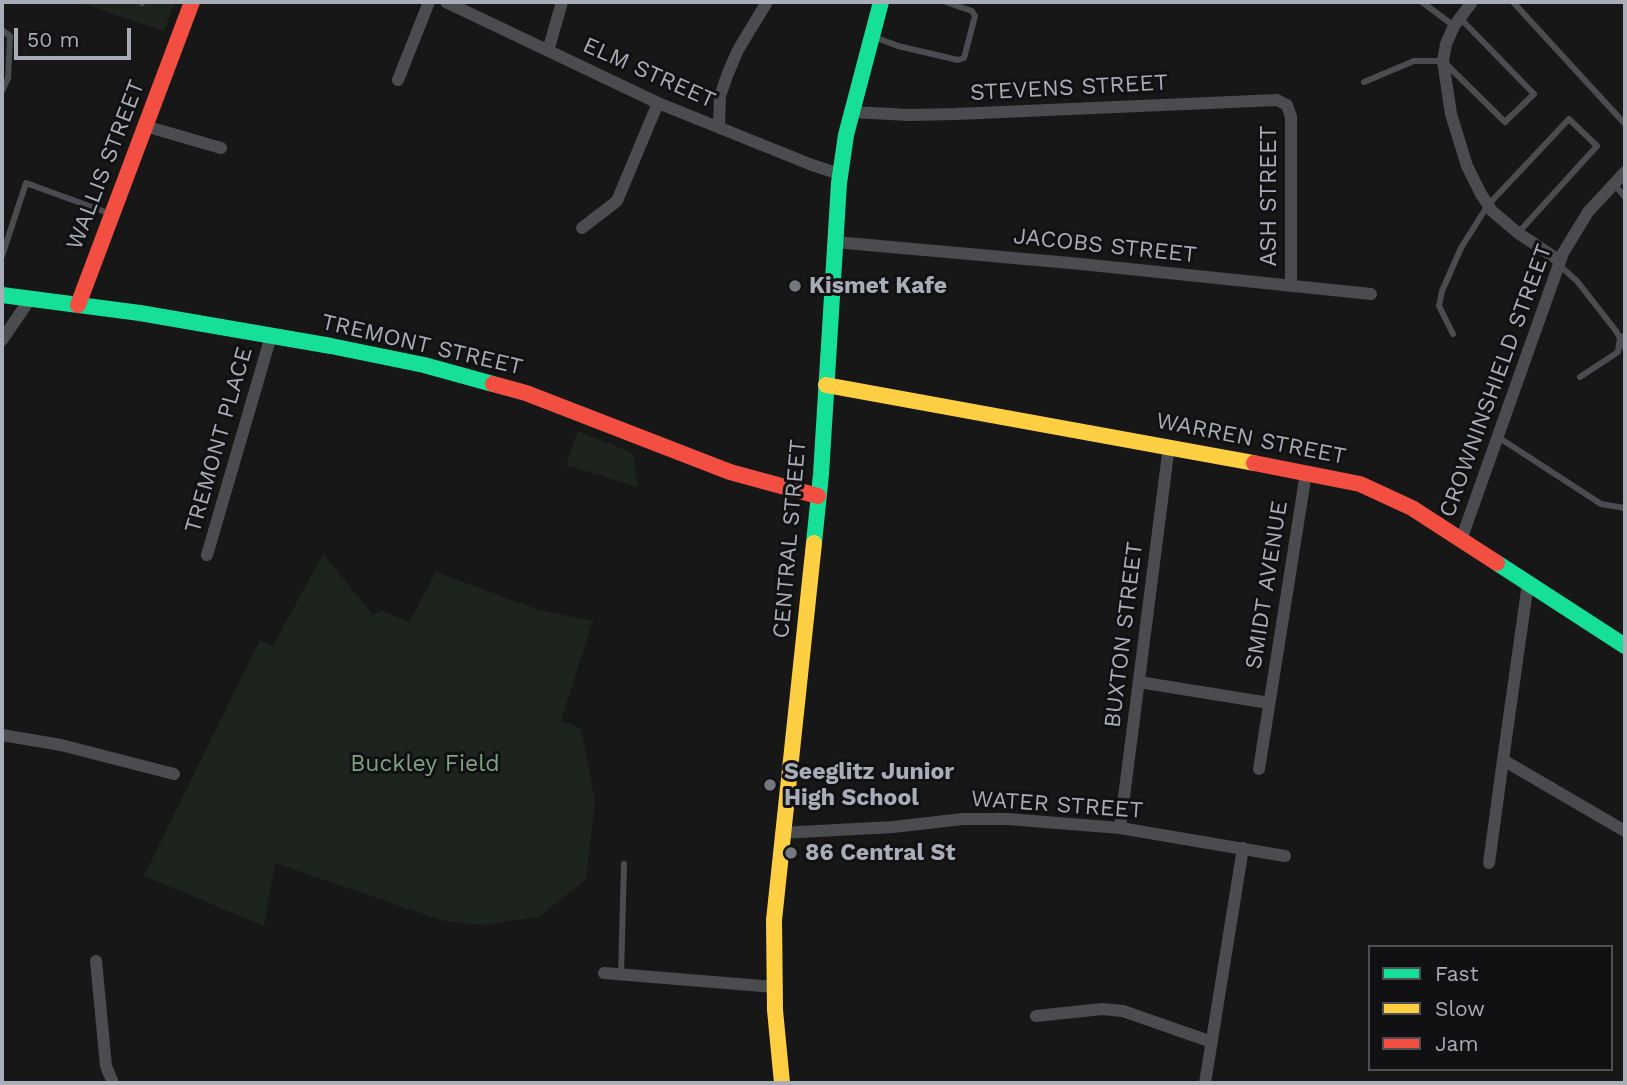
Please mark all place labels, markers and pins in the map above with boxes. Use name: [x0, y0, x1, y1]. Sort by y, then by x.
place label: Kismet Kafe: [809, 272, 947, 300]
marker: Kismet Kafe: [787, 278, 803, 294]
place label: Seeglitz Junior High School: [784, 758, 954, 812]
marker: Seeglitz Junior High School: [762, 777, 778, 793]
place label: 86 Central St: [805, 839, 955, 867]
marker: 86 Central St: [783, 845, 799, 861]

